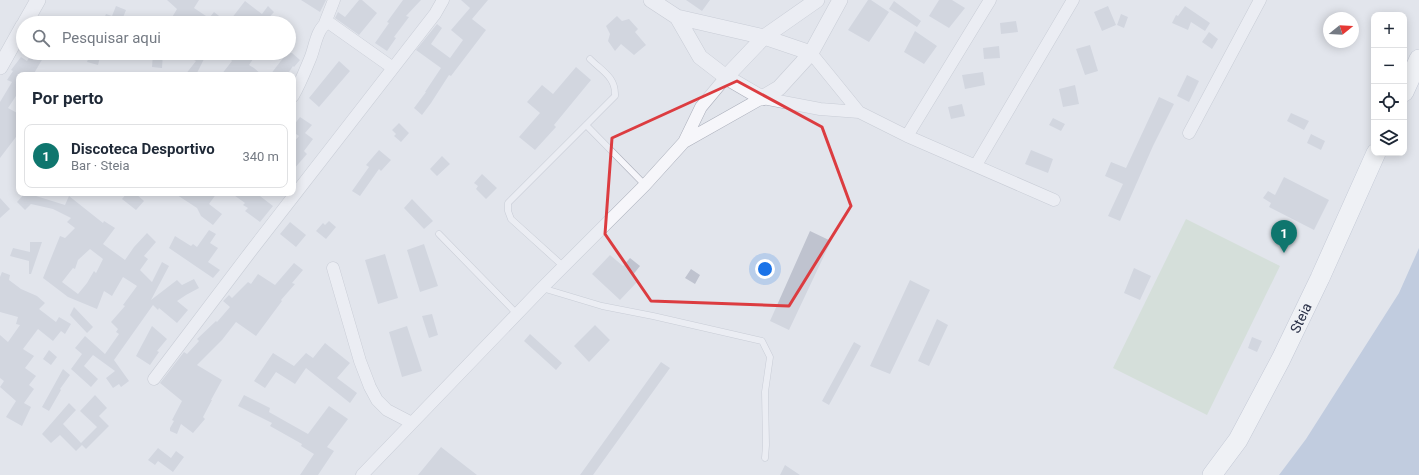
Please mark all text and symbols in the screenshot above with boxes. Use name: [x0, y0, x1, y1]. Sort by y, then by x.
north arrow: [1323, 12, 1359, 48]
map controls: [1371, 12, 1407, 156]
button: +: [1371, 12, 1407, 48]
search box: [16, 16, 296, 60]
icon: search: [30, 27, 52, 49]
text: Pesquisar aqui: [62, 29, 161, 47]
button: −: [1371, 48, 1407, 84]
button: locate: [1371, 84, 1407, 120]
text: Por perto: [32, 88, 103, 108]
button: layers: [1371, 120, 1407, 156]
text: Discoteca Desportivo: [71, 140, 215, 158]
text: 1: [42, 149, 50, 164]
text: 340 m: [242, 149, 279, 164]
text: Bar · Steia: [71, 158, 130, 173]
pin: 1: [1271, 220, 1297, 253]
your location: [755, 259, 775, 279]
street label: Steia: [1287, 300, 1315, 335]

